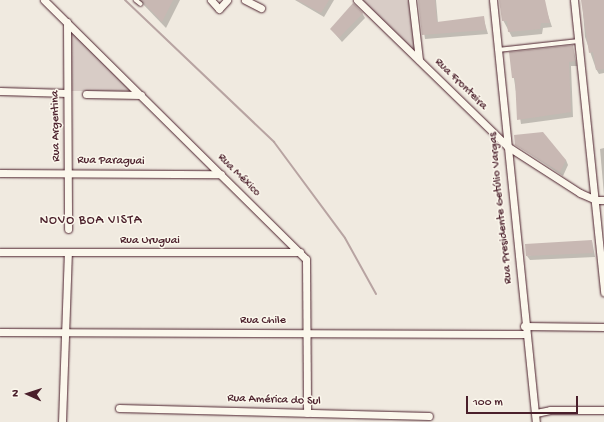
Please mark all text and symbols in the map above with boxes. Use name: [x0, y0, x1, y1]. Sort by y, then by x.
street label: Rua Fronteira: [430, 56, 490, 114]
street label: Rua Argentina: [49, 90, 65, 162]
street label: Rua Presidente Getúlio Vargas: [487, 131, 517, 285]
street label: Rua México: [213, 151, 263, 201]
street label: Rua Paraguai: [77, 154, 145, 170]
district label: NOVO BOA VISTA: [40, 213, 142, 229]
street label: Rua Uruguai: [120, 235, 180, 249]
street label: Rua Chile: [240, 315, 286, 329]
north arrow: [8, 374, 48, 414]
scale bar: [468, 388, 580, 414]
text: N: [10, 389, 22, 397]
street label: Rua América do Sul: [227, 392, 321, 410]
text: 100 m: [473, 396, 503, 410]

